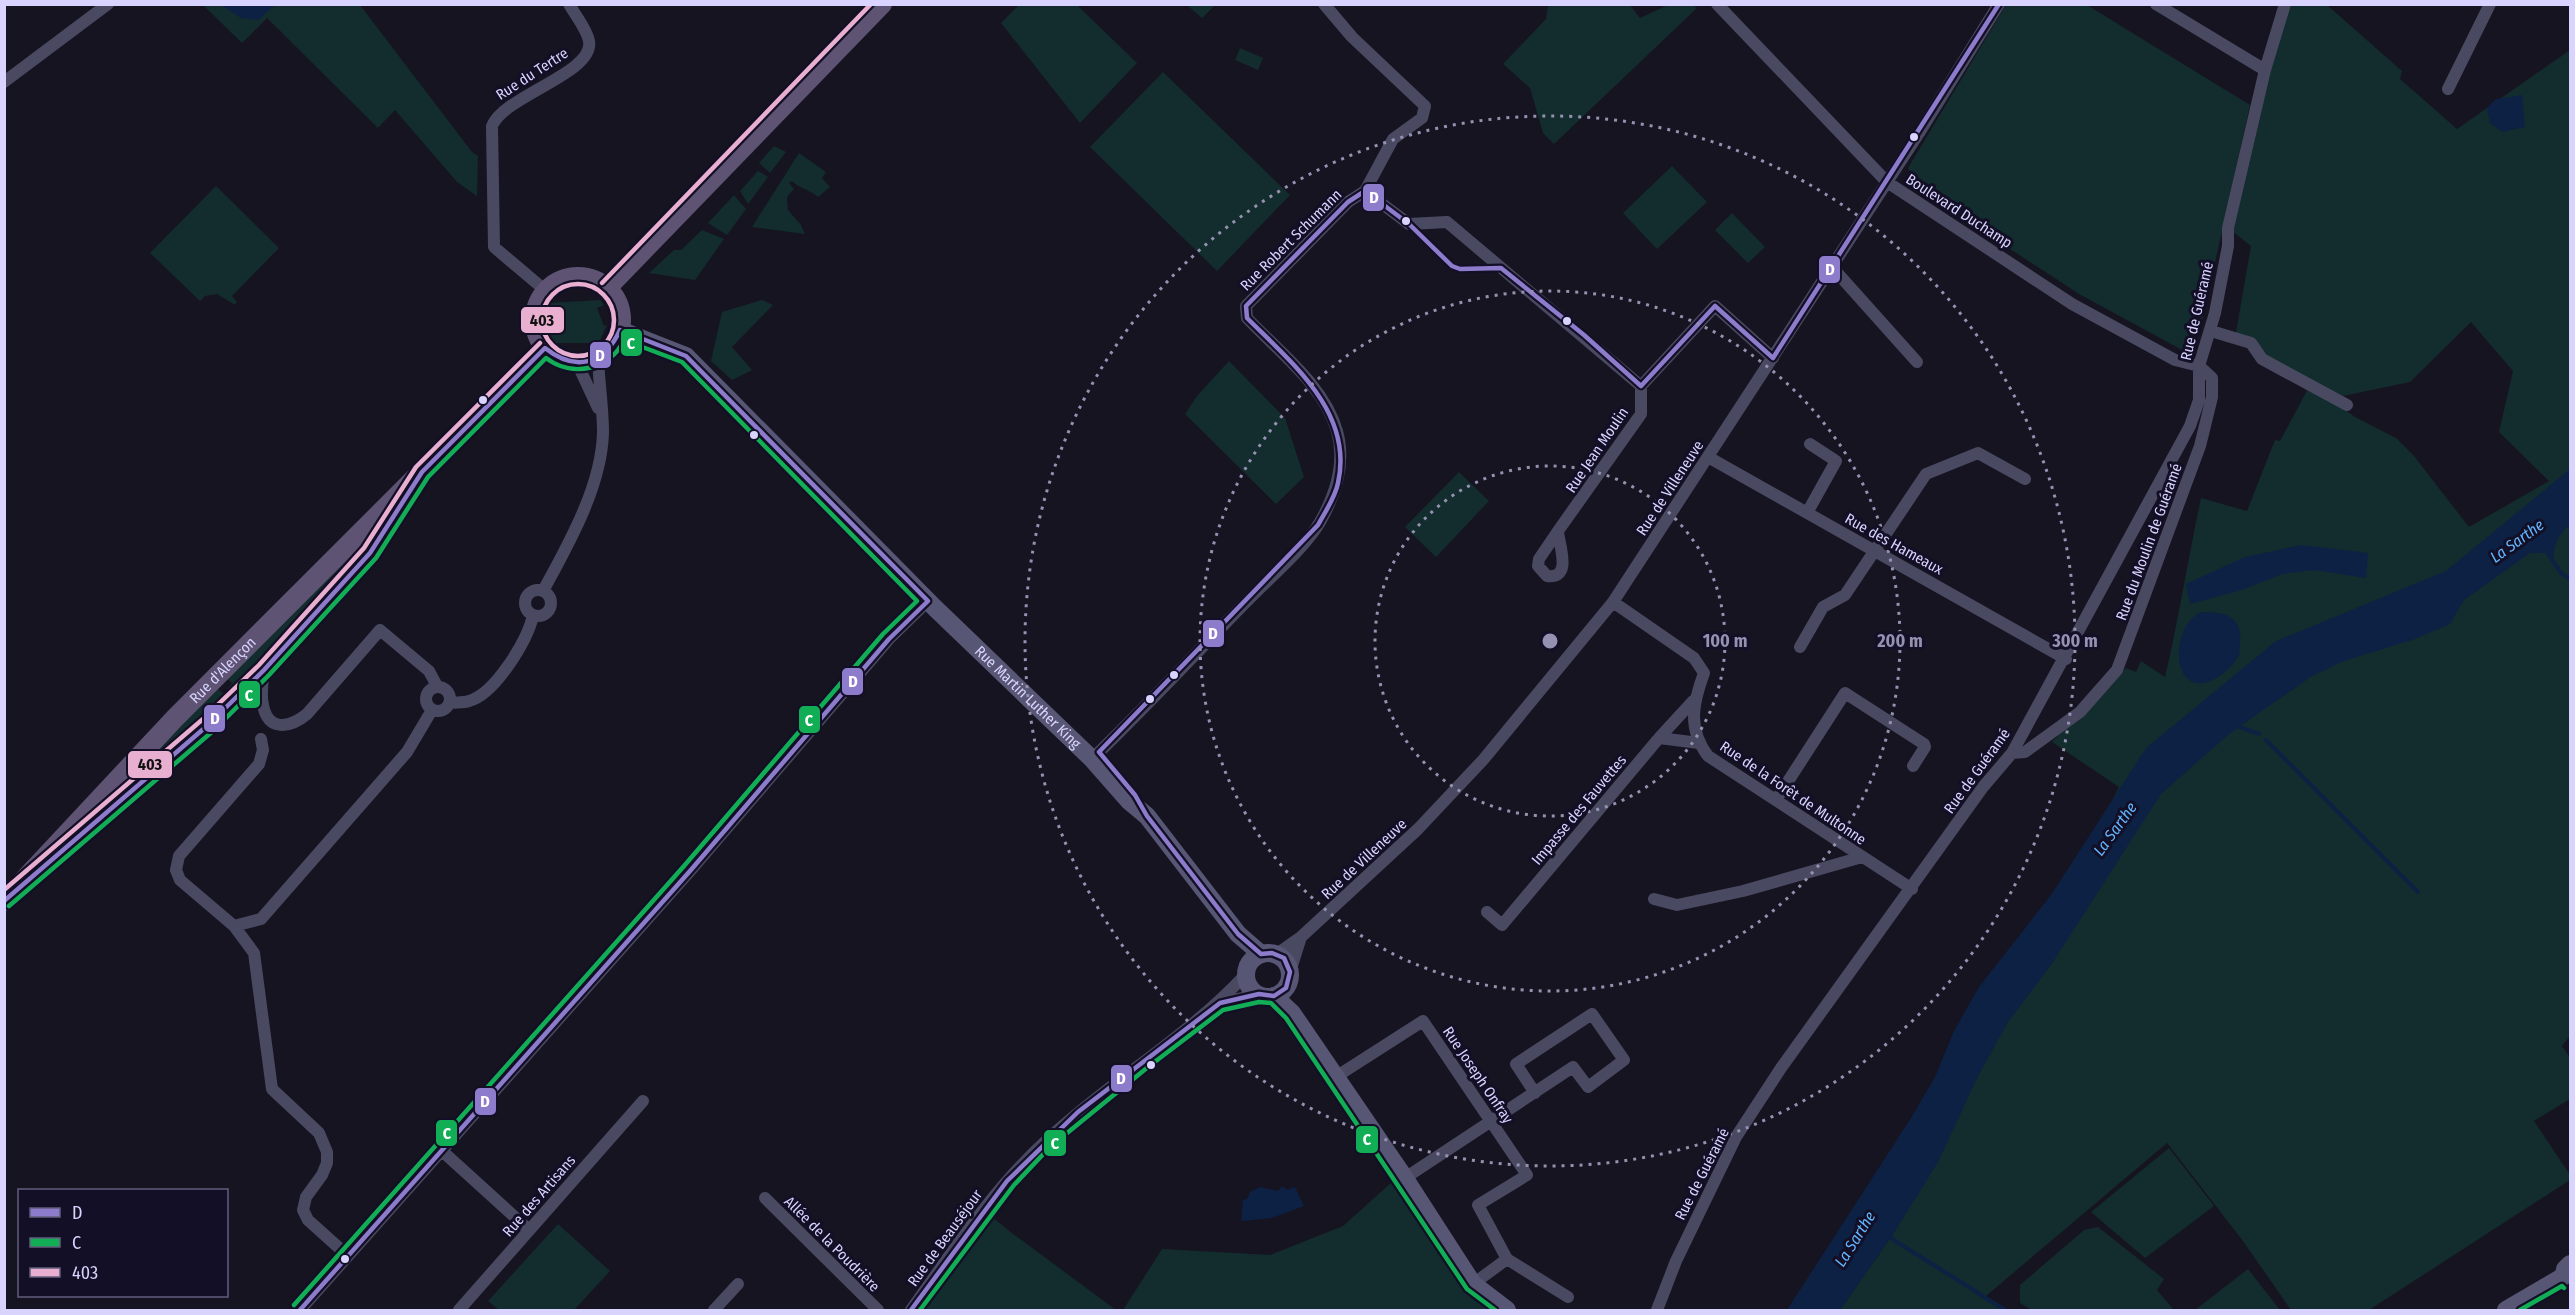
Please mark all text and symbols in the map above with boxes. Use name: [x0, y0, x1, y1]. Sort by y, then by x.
street label: Rue du Tertre: [493, 44, 571, 104]
unlabelled marker: [1908, 131, 1920, 143]
street label: Boulevard Duchamp: [1902, 170, 2016, 252]
line badge: D: [1362, 183, 1385, 212]
street label: Rue Robert Schumann: [1236, 185, 1346, 295]
text: D: [1369, 188, 1379, 207]
unlabelled marker: [1400, 215, 1412, 227]
line badge: D: [1818, 255, 1841, 284]
text: D: [1825, 260, 1835, 279]
street label: Rue de Guéramé: [2177, 260, 2217, 362]
line badge: 403: [520, 306, 565, 334]
text: 403: [530, 311, 555, 330]
unlabelled marker: [1561, 315, 1573, 327]
line badge: C: [620, 328, 643, 357]
text: C: [627, 334, 636, 353]
line badge: D: [589, 341, 612, 369]
text: D: [595, 346, 605, 365]
unlabelled marker: [477, 394, 489, 406]
street label: Rue Jean Moulin: [1562, 404, 1632, 496]
unlabelled marker: [748, 429, 760, 441]
street label: Rue de Villeneuve: [1633, 437, 1707, 539]
street label: Rue du Moulin de Guéramé: [2112, 461, 2186, 623]
street label: Rue des Hameaux: [1842, 510, 1947, 579]
water label: La Sarthe: [2487, 515, 2548, 567]
line badge: D: [1202, 619, 1225, 648]
text: D: [1208, 624, 1218, 643]
text: 100 m: [1703, 630, 1747, 652]
text: 200 m: [1876, 630, 1923, 652]
text: 300 m: [2051, 630, 2098, 652]
centre of rings: [1540, 631, 1560, 651]
street label: Rue d'Alençon: [186, 633, 260, 707]
street label: Rue Martin Luther King: [971, 642, 1085, 752]
line badge: D: [841, 667, 864, 696]
unlabelled marker: [1168, 669, 1180, 681]
text: D: [848, 672, 858, 691]
line badge: C: [238, 680, 261, 709]
text: C: [245, 686, 254, 705]
unlabelled marker: [1144, 693, 1156, 705]
line badge: D: [203, 704, 226, 733]
line badge: C: [798, 705, 821, 734]
text: D: [210, 709, 220, 728]
text: C: [805, 711, 814, 730]
street label: Rue de Guéramé: [1940, 725, 2014, 817]
street label: Rue de la Forêt de Multonne: [1716, 737, 1870, 849]
line badge: 403: [127, 750, 173, 779]
street label: Impasse des Fauvettes: [1528, 751, 1630, 869]
text: 403: [138, 755, 163, 774]
water label: La Sarthe: [2089, 798, 2141, 859]
street label: Rue de Villeneuve: [1318, 815, 1410, 903]
street label: Rue Joseph Onfray: [1439, 1023, 1517, 1127]
unlabelled marker: [1145, 1059, 1157, 1071]
line badge: D: [1110, 1064, 1133, 1093]
text: D: [1116, 1069, 1126, 1088]
line badge: D: [474, 1087, 497, 1116]
text: D: [480, 1092, 490, 1111]
line badge: C: [435, 1119, 458, 1147]
text: C: [443, 1124, 452, 1143]
line badge: C: [1355, 1125, 1379, 1154]
street label: Rue de Guéramé: [1671, 1125, 1733, 1223]
line badge: C: [1043, 1129, 1067, 1157]
text: C: [1363, 1130, 1372, 1149]
text: C: [1051, 1134, 1060, 1153]
street label: Rue des Artisans: [499, 1152, 579, 1240]
street label: Rue de Beauséjour: [904, 1186, 987, 1290]
legend: [18, 1189, 228, 1297]
street label: Allée de la Poudrière: [781, 1193, 883, 1295]
text: D: [72, 1202, 82, 1224]
water label: La Sarthe: [1831, 1208, 1880, 1270]
text: C: [72, 1232, 81, 1254]
unlabelled marker: [339, 1253, 351, 1265]
text: 403: [72, 1262, 98, 1284]

